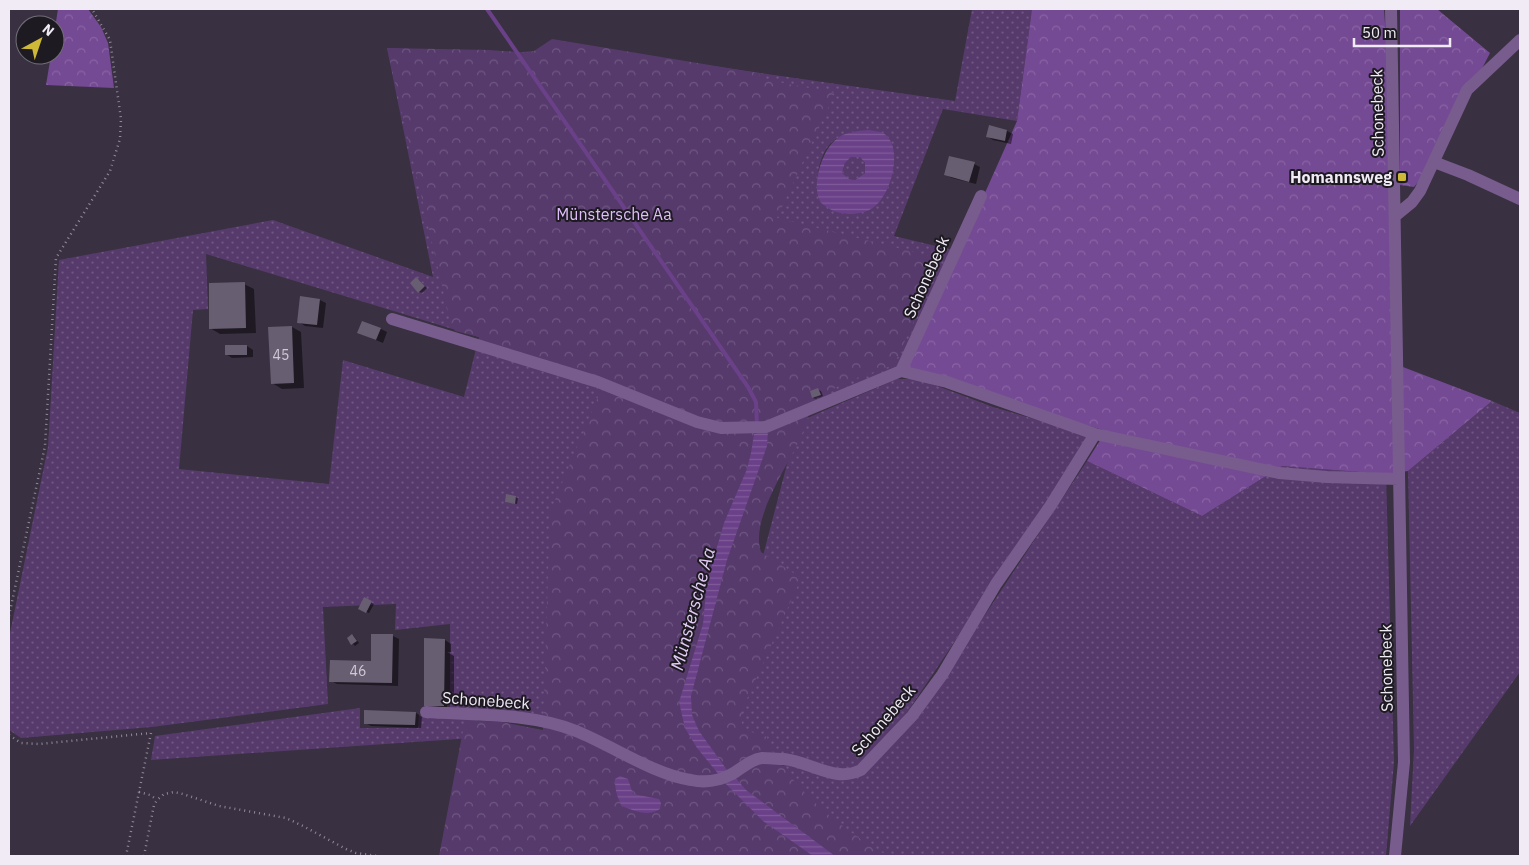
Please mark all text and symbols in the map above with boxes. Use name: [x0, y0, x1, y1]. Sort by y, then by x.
north arrow: [15, 15, 65, 65]
scale bar: [1354, 15, 1450, 47]
text: N: [39, 20, 58, 40]
text: 50 m: [1362, 23, 1397, 42]
street label: Schonebeck: [1366, 68, 1388, 157]
place label: Homannsweg: [1290, 167, 1392, 187]
marker: Homannsweg: [1396, 171, 1408, 183]
park label: Münstersche Aa: [556, 204, 672, 224]
street label: Schonebeck: [899, 232, 953, 321]
house number: 45: [273, 346, 289, 364]
water label: Münstersche Aa: [665, 545, 720, 673]
street label: Schonebeck: [1375, 623, 1397, 712]
house number: 46: [350, 662, 366, 680]
street label: Schonebeck: [847, 680, 920, 760]
street label: Schonebeck: [442, 687, 531, 713]

